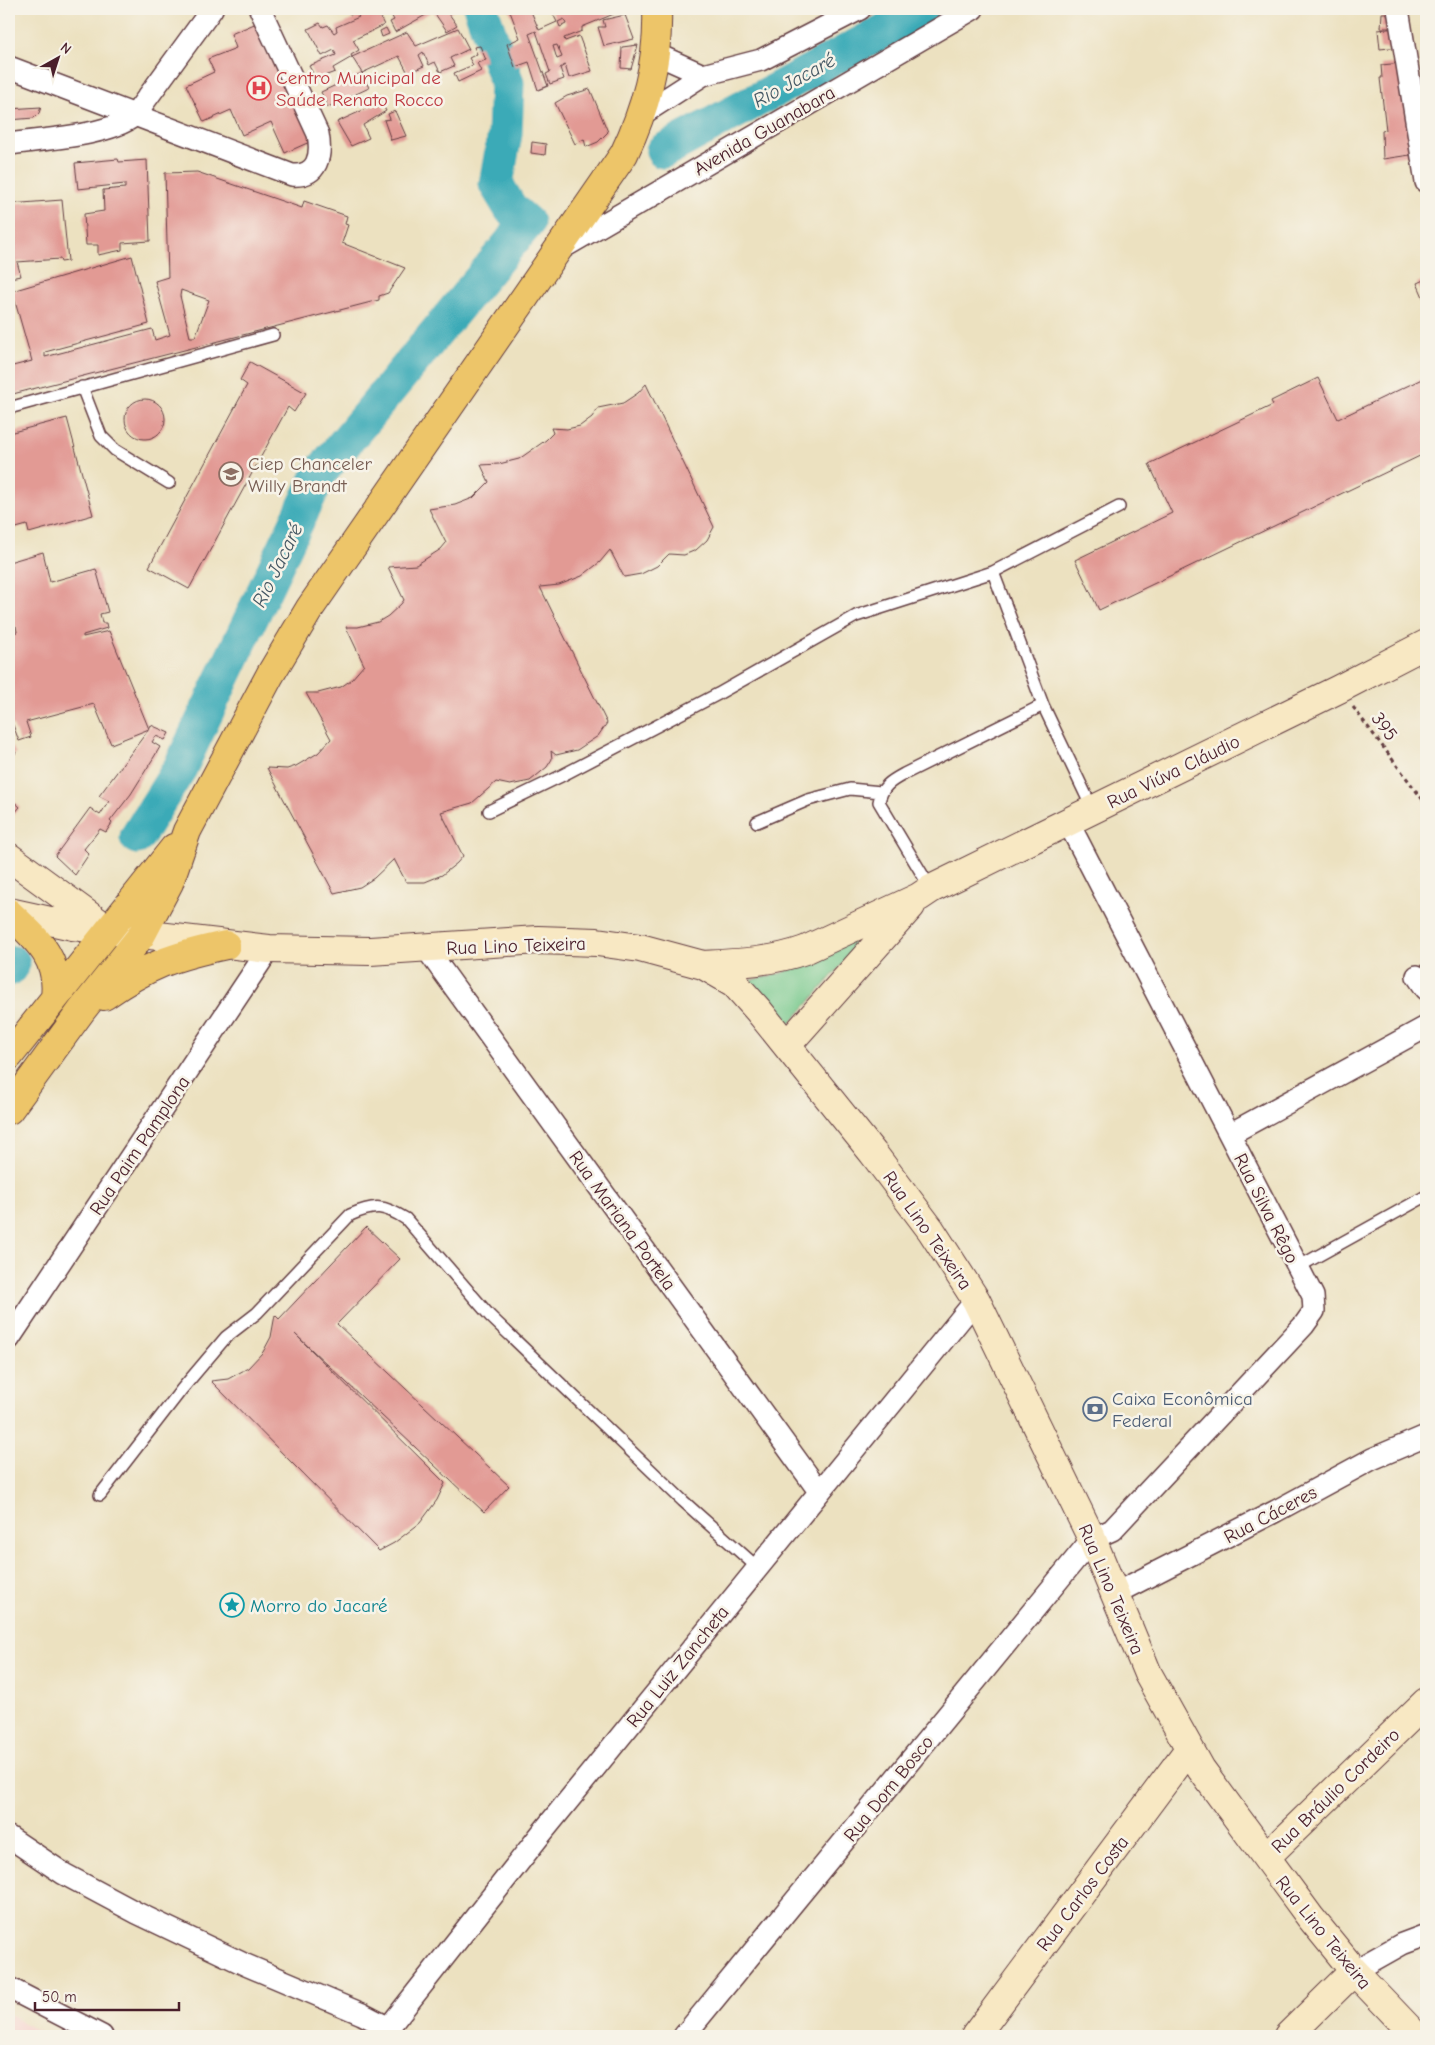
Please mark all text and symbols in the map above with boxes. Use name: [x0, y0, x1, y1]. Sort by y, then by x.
north arrow: [32, 32, 82, 82]
text: N: [57, 39, 75, 58]
water label: Rio Jacaré: [749, 48, 839, 112]
place label: Centro Municipal de Saúde Renato Rocco: [276, 67, 444, 111]
hospital icon: Centro Municipal de Saúde Renato Rocco: [246, 75, 272, 101]
street label: Avenida Guanabara: [690, 81, 839, 180]
place label: Ciep Chanceler Willy Brandt: [248, 453, 372, 497]
school or university icon: Ciep Chanceler Willy Brandt: [218, 461, 244, 487]
water label: Rio Jacaré: [247, 520, 308, 611]
street label: 395: [1366, 708, 1402, 745]
street label: Rua Viúva Cláudio: [1104, 730, 1243, 814]
street label: Rua Lino Teixeira: [446, 933, 586, 959]
street label: Rua Paim Pamplona: [85, 1072, 195, 1219]
street label: Rua Mariana Portela: [564, 1147, 680, 1295]
street label: Rua Silva Rêgo: [1229, 1150, 1303, 1267]
street label: Rua Lino Teixeira: [878, 1167, 976, 1294]
place label: Caixa Econômica Federal: [1112, 1388, 1253, 1432]
bank icon: Caixa Econômica Federal: [1082, 1396, 1108, 1422]
street label: Rua Cáceres: [1220, 1481, 1321, 1549]
street label: Rua Lino Teixeira: [1074, 1521, 1148, 1658]
place icon: Morro do Jacaré: [219, 1592, 245, 1618]
place label: Morro do Jacaré: [250, 1595, 388, 1617]
street label: Rua Luiz Zancheta: [622, 1601, 734, 1732]
street label: Rua Bráulio Cordeiro: [1267, 1724, 1405, 1858]
street label: Rua Dom Bosco: [839, 1731, 938, 1846]
street label: Rua Carlos Costa: [1032, 1832, 1133, 1956]
street label: Rua Lino Teixeira: [1271, 1871, 1376, 1994]
scale bar: [35, 1980, 179, 2012]
text: 50 m: [42, 1988, 77, 2006]

